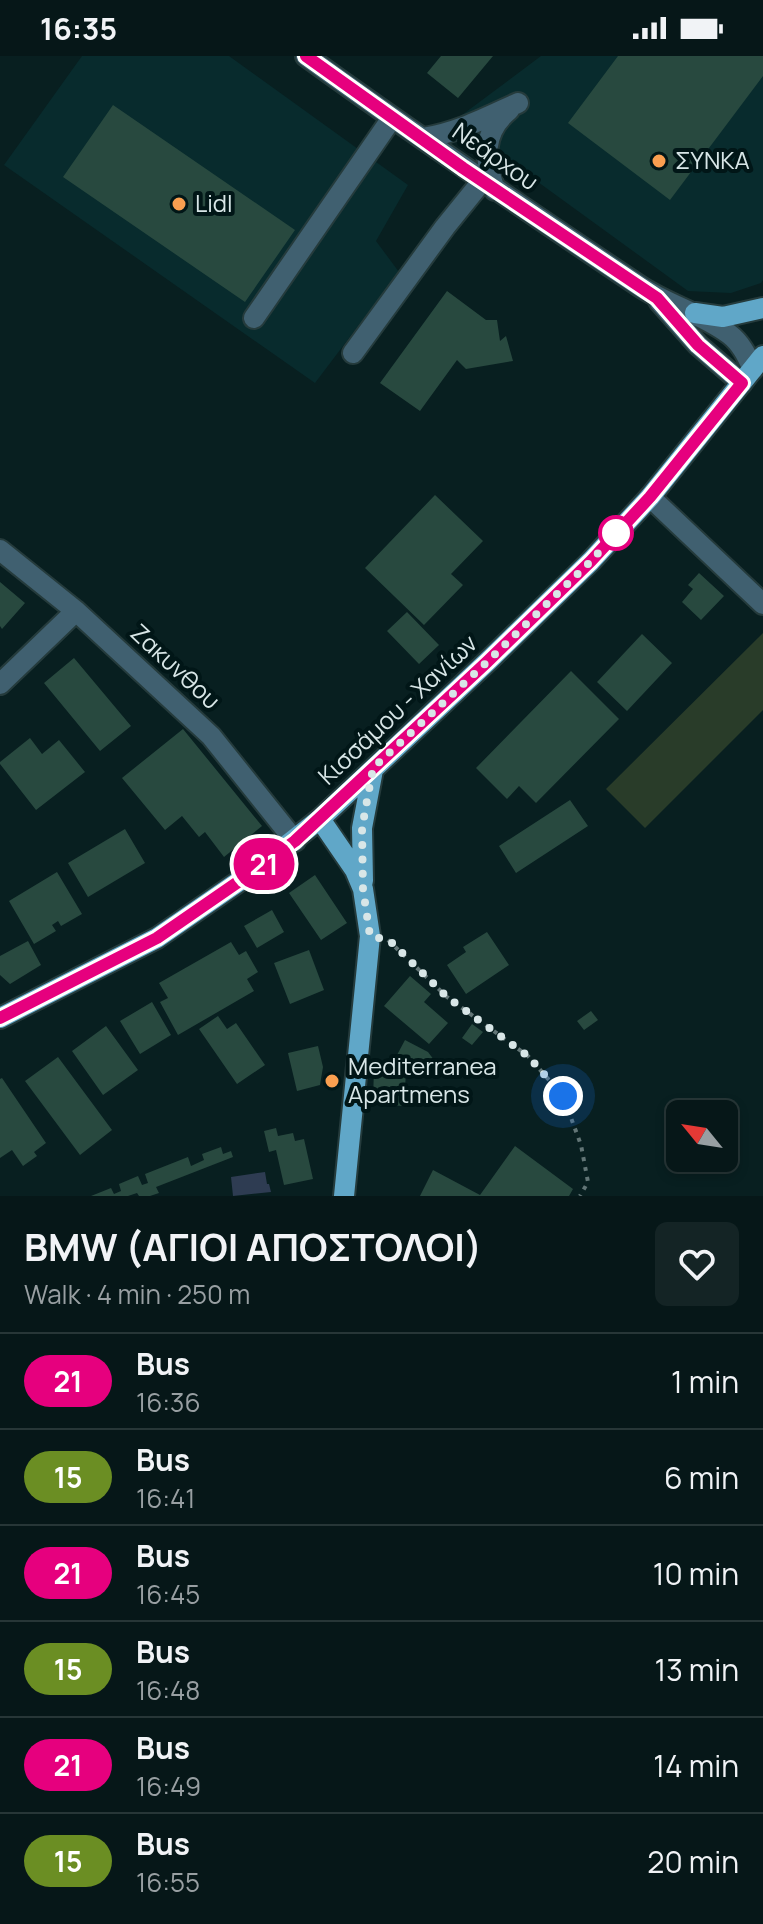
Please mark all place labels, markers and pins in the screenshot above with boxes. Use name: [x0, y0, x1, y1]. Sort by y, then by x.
place label: ΣΥΝΚΑ: [675, 143, 750, 176]
marker: ΣΥΝΚΑ: [650, 152, 668, 170]
place label: Lidl: [195, 186, 233, 219]
marker: Lidl: [170, 195, 188, 213]
unlabelled marker: [599, 516, 633, 550]
place label: Mediterranea Apartmens: [348, 1049, 497, 1110]
marker: Mediterranea Apartmens: [323, 1072, 341, 1090]

